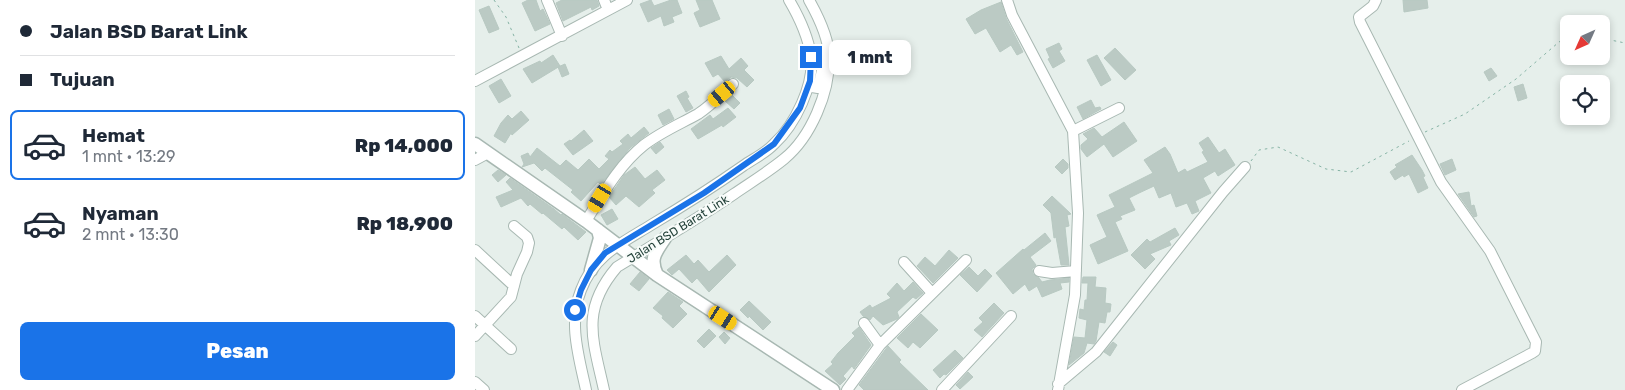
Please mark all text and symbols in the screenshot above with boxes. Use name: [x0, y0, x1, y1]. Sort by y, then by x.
north arrow: [1560, 15, 1610, 65]
map controls: [1560, 15, 1610, 125]
text: Jalan BSD Barat Link: [50, 20, 248, 43]
callout: 1 mnt: [829, 40, 911, 74]
route end: [800, 46, 822, 68]
text: 1 mnt: [848, 48, 892, 67]
text: Tujuan: [50, 68, 115, 91]
button: locate: [1560, 75, 1610, 125]
car: [705, 79, 738, 109]
icon: car: [22, 123, 67, 168]
text: Hemat: [82, 124, 145, 147]
text: Rp 14,000: [355, 134, 453, 157]
text: 1 mnt · 13:29: [82, 147, 175, 166]
car: [585, 181, 614, 215]
street label: Jalan BSD Barat Link: [625, 192, 732, 266]
icon: car: [22, 201, 67, 246]
text: Nyaman: [82, 202, 159, 225]
text: Rp 18,900: [356, 212, 453, 235]
text: 2 mnt · 13:30: [82, 225, 179, 244]
route start: [564, 299, 586, 321]
car: [706, 304, 739, 332]
button: Pesan: [20, 322, 455, 380]

